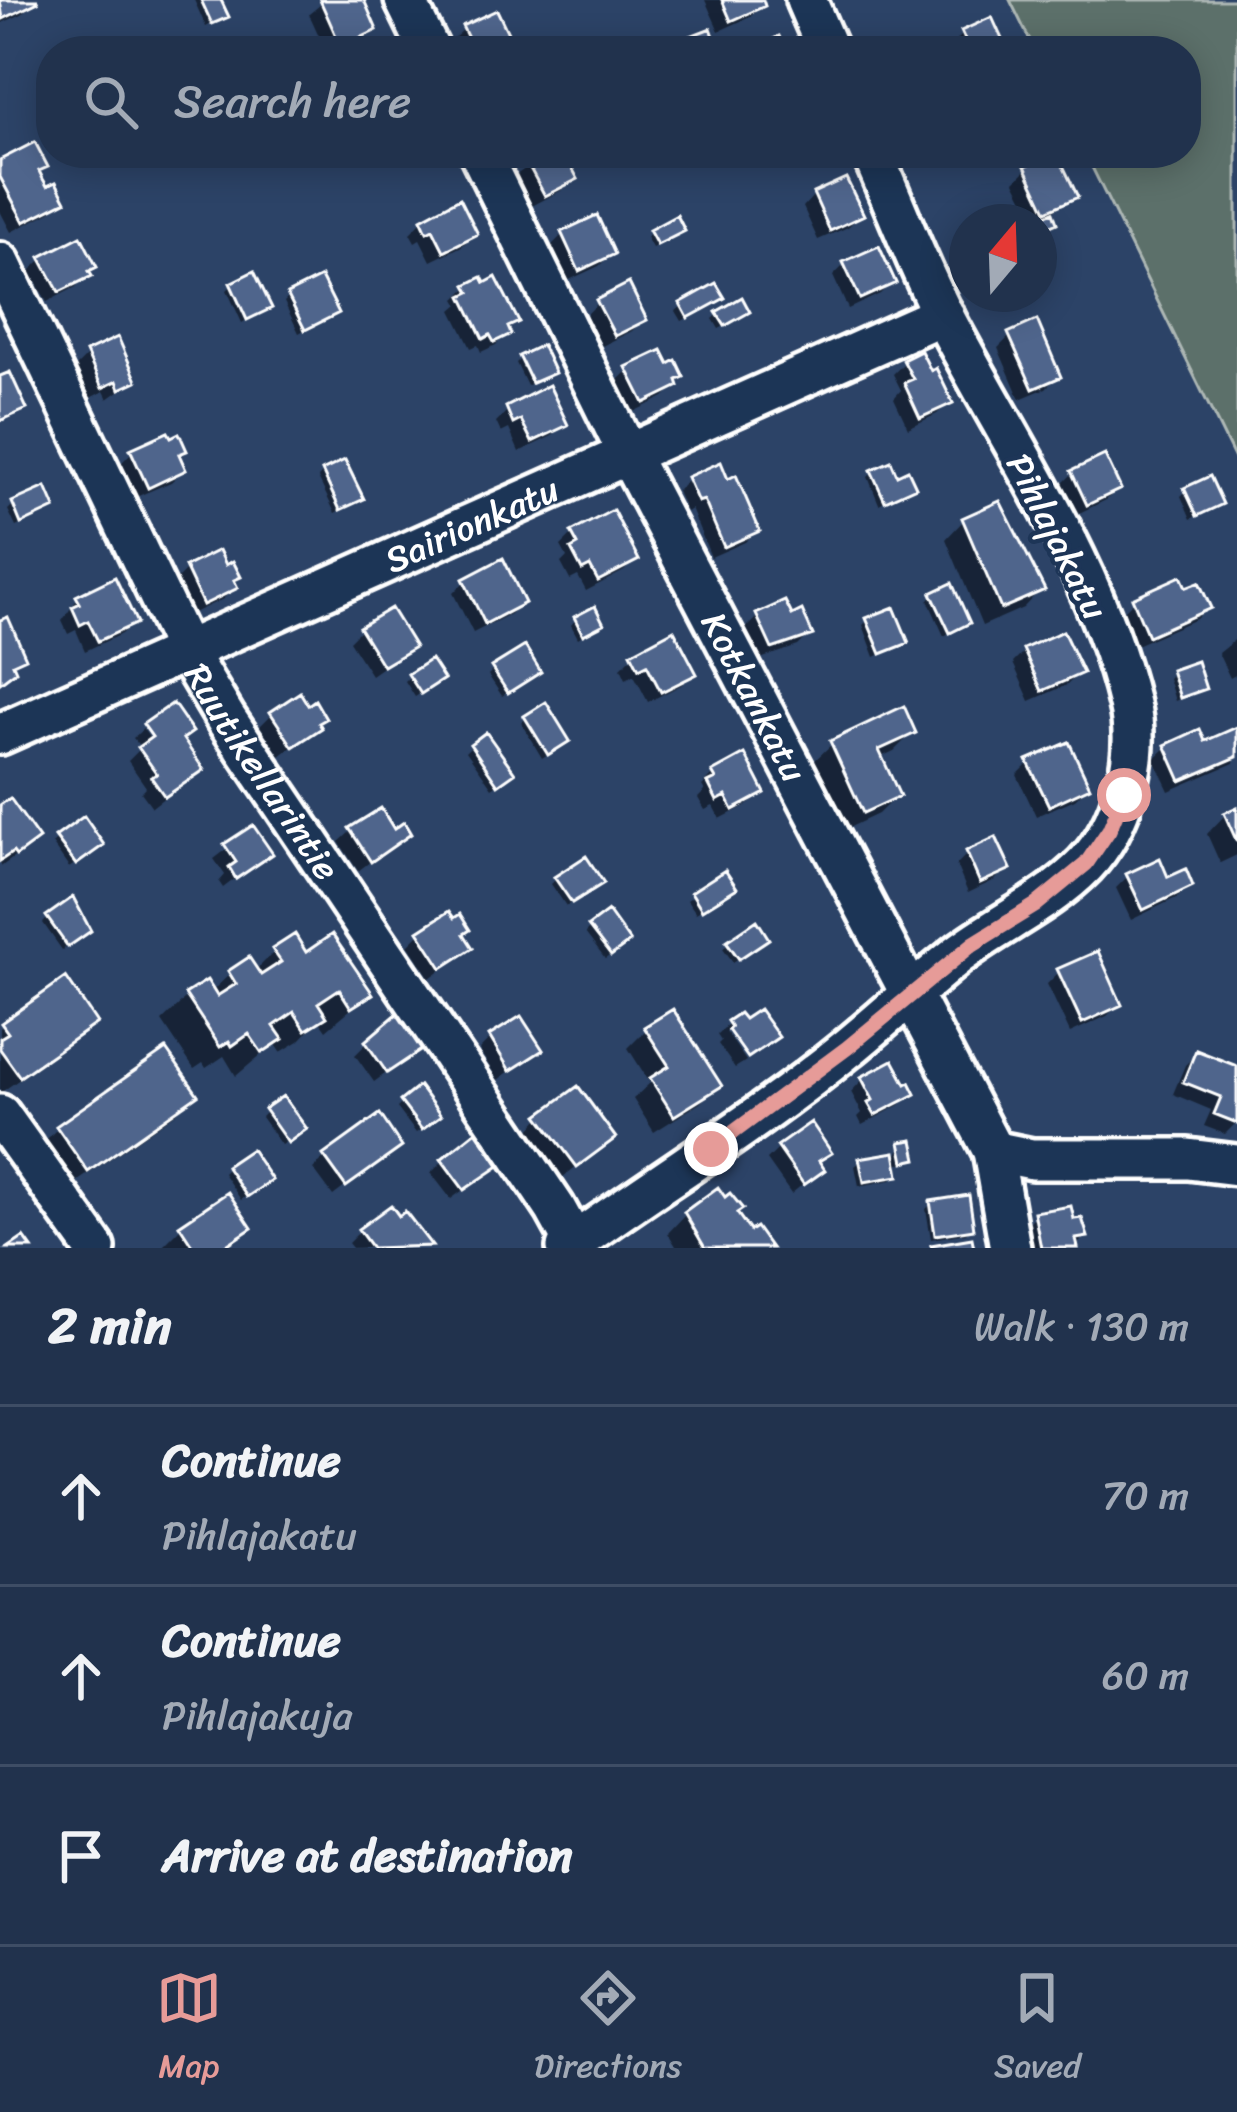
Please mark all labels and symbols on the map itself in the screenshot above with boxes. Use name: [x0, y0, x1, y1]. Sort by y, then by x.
north arrow: [949, 204, 1057, 312]
street label: Pihlajakatu: [988, 442, 1126, 631]
street label: Sairionkatu: [374, 458, 569, 592]
street label: Kotkankatu: [683, 600, 825, 794]
street label: Ruutikellarintie: [166, 650, 357, 894]
route start: [1097, 768, 1151, 822]
route end: [684, 1122, 738, 1176]

